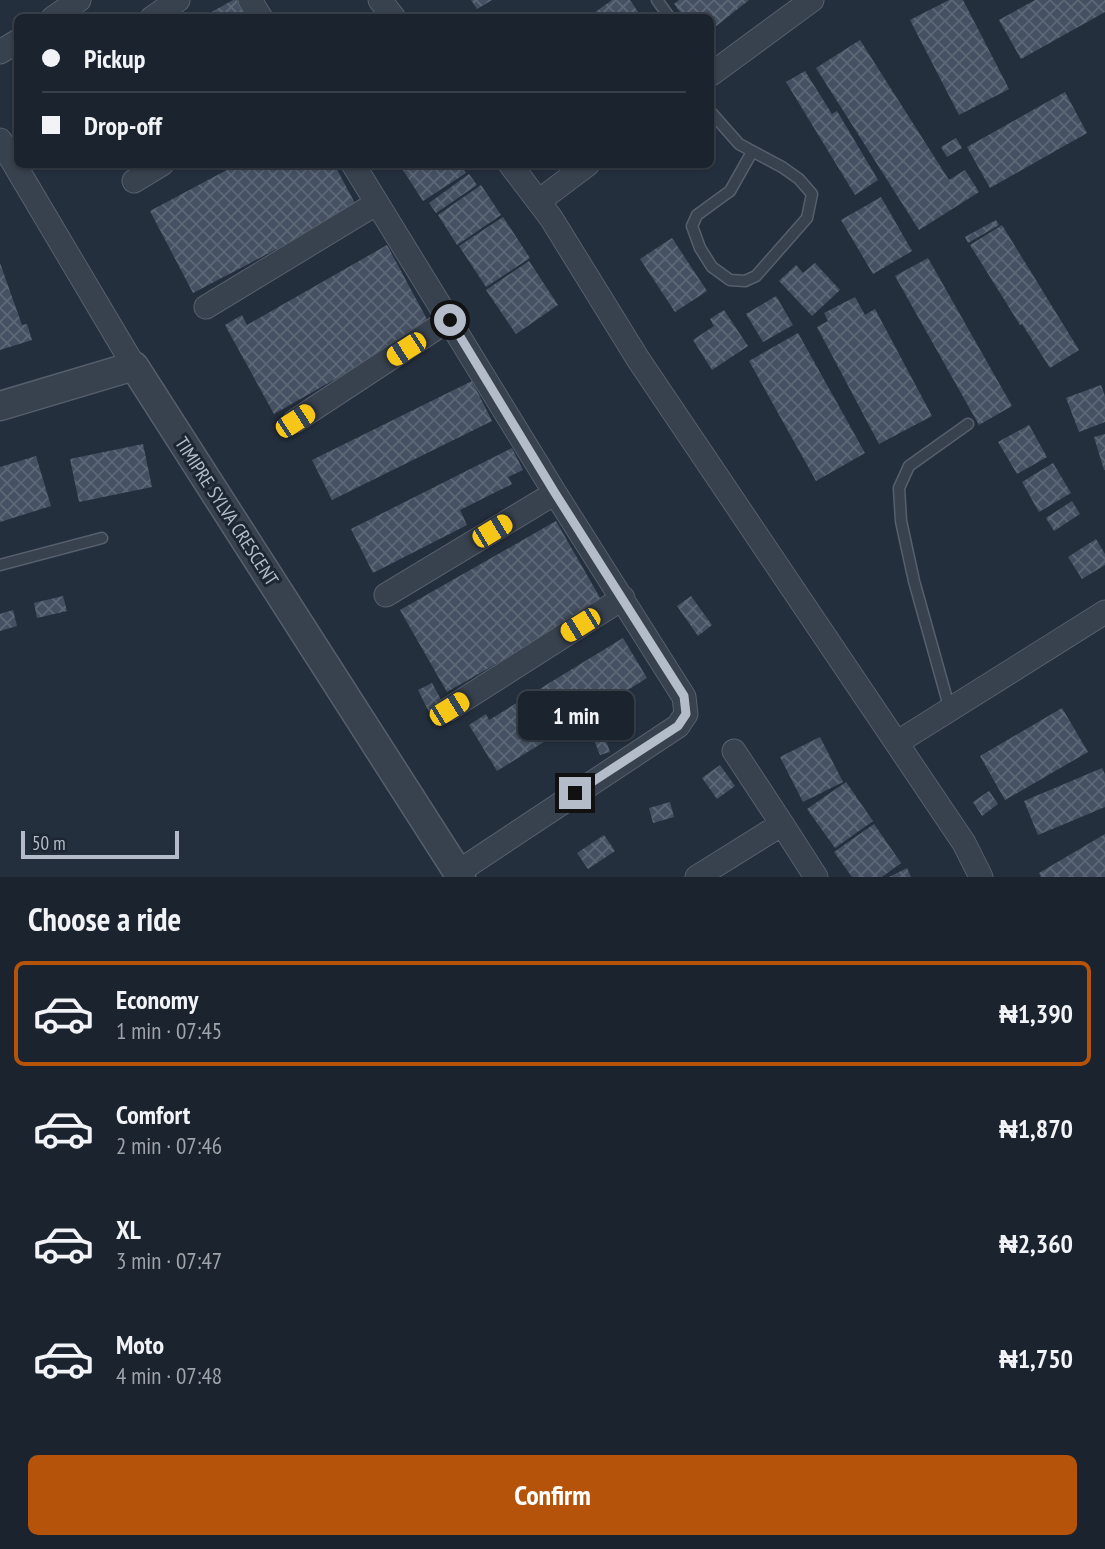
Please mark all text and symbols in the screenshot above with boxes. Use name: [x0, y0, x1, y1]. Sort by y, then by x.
text: Pickup: [84, 42, 145, 75]
text: Drop-off: [84, 109, 162, 142]
route start: [434, 304, 466, 336]
car: [383, 329, 430, 369]
car: [272, 401, 319, 441]
street label: TIMIPRE SYLVA CRESCENT: [170, 432, 284, 590]
car: [469, 511, 516, 551]
car: [557, 605, 604, 645]
car: [426, 689, 473, 729]
callout: 1 min: [517, 692, 633, 740]
text: 1 min: [553, 701, 599, 730]
route end: [559, 777, 591, 809]
scale bar: [21, 828, 178, 860]
text: 50 m: [32, 831, 66, 855]
text: Choose a ride: [28, 898, 181, 940]
icon: car: [32, 982, 95, 1045]
text: Economy: [116, 983, 198, 1016]
text: ₦1,390: [999, 997, 1073, 1030]
text: 1 min · 07:45: [116, 1016, 222, 1045]
icon: car: [32, 1097, 95, 1160]
text: Comfort: [116, 1098, 190, 1131]
text: ₦1,870: [999, 1112, 1073, 1145]
text: 2 min · 07:46: [116, 1131, 222, 1160]
icon: car: [32, 1212, 95, 1275]
text: XL: [116, 1213, 141, 1246]
text: ₦2,360: [999, 1227, 1073, 1260]
text: 3 min · 07:47: [116, 1246, 222, 1275]
icon: car: [32, 1327, 95, 1390]
text: Moto: [116, 1328, 164, 1361]
text: ₦1,750: [999, 1342, 1073, 1375]
text: 4 min · 07:48: [116, 1361, 222, 1390]
button: Confirm: [28, 1455, 1077, 1535]

